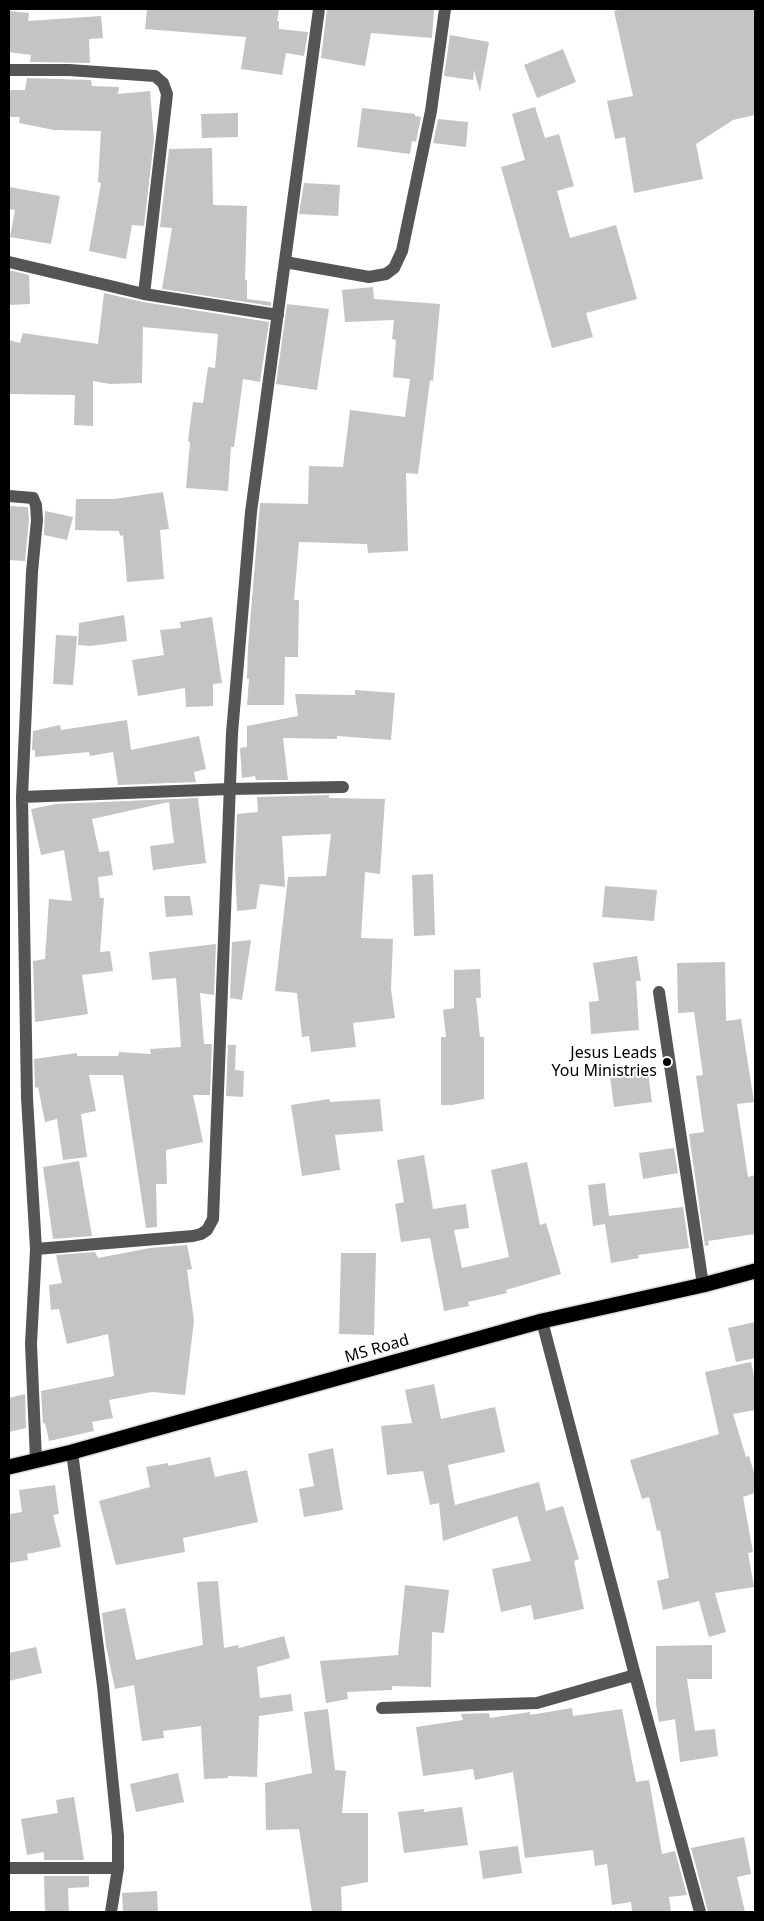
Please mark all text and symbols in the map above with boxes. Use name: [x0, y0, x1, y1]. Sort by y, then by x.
place label: Jesus Leads You Ministries: [551, 1043, 657, 1081]
marker: Jesus Leads You Ministries: [661, 1056, 673, 1068]
street label: MS Road: [343, 1331, 411, 1367]

